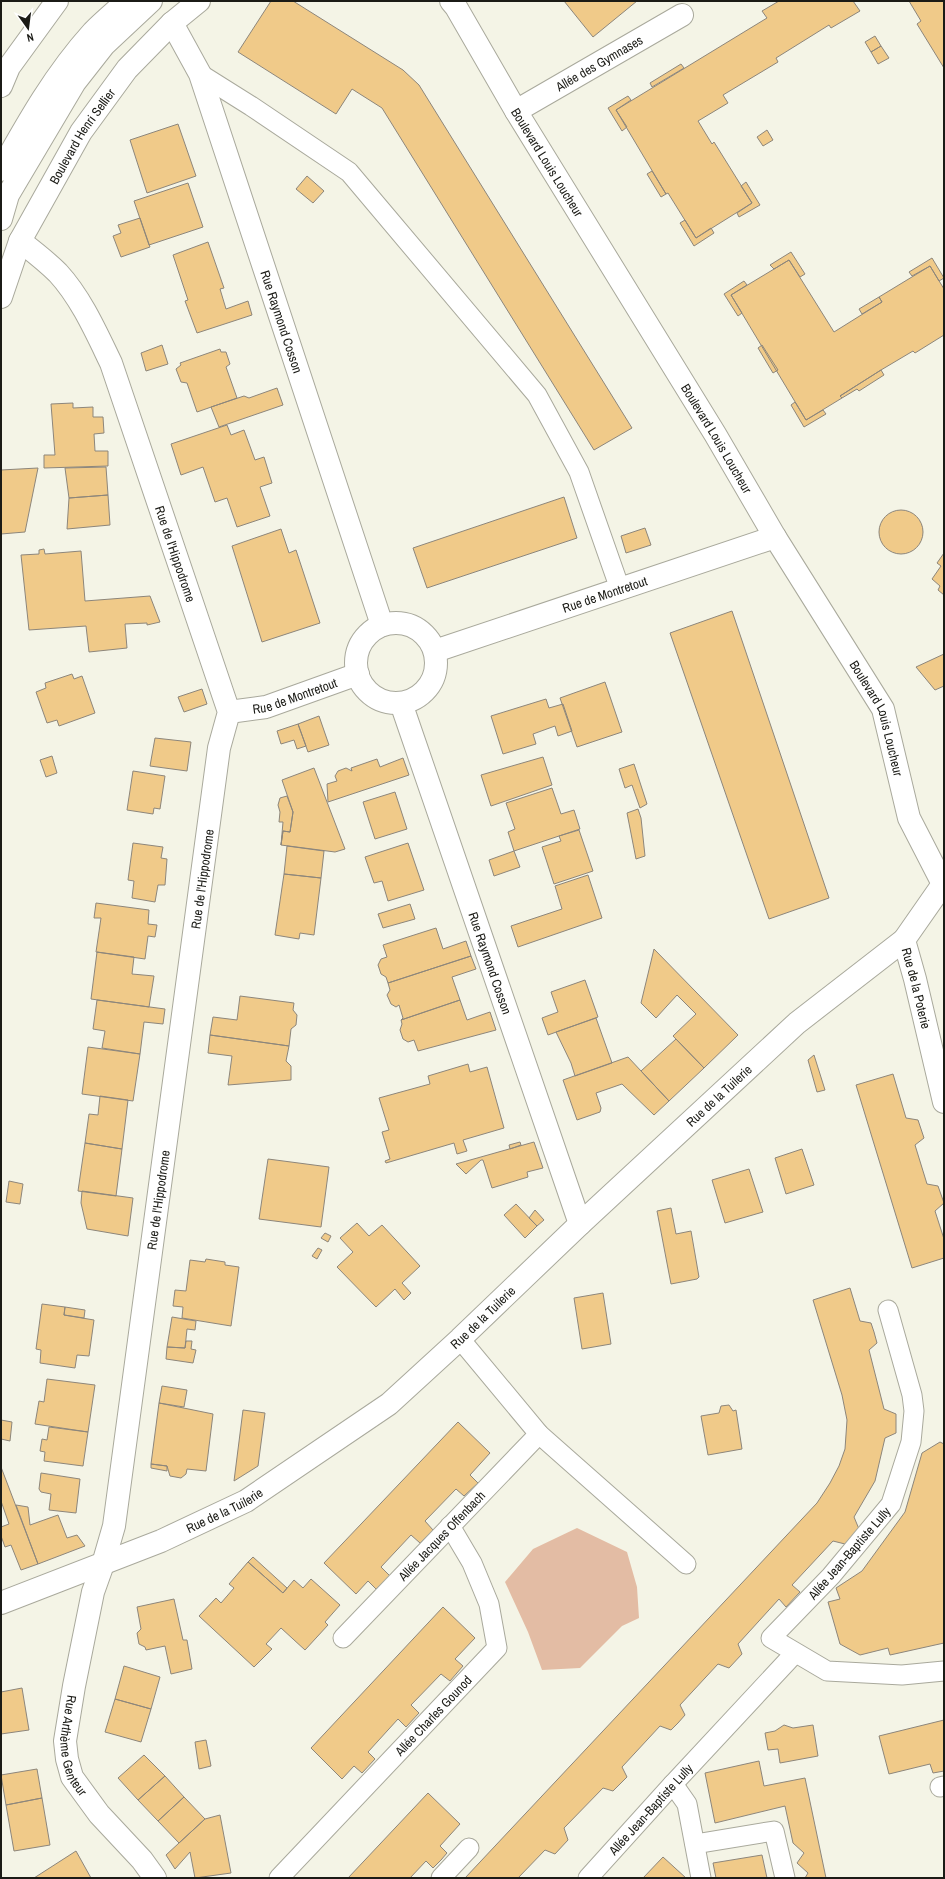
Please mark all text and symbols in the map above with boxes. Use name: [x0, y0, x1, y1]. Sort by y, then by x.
north arrow: [8, 8, 48, 48]
text: N: [26, 30, 35, 45]
street label: Allée des Gymnases: [552, 31, 646, 96]
street label: Boulevard Henri Sellier: [46, 85, 119, 187]
street label: Boulevard Louis Loucheur: [507, 105, 587, 220]
street label: Rue Raymond Cosson: [256, 268, 306, 376]
street label: Boulevard Louis Loucheur: [677, 381, 756, 497]
street label: Rue de l'Hippodrome: [151, 504, 199, 604]
street label: Rue de Montretout: [560, 572, 650, 617]
street label: Boulevard Louis Loucheur: [846, 657, 907, 778]
street label: Rue de Montretout: [251, 674, 340, 718]
street label: Rue de l'Hippodrome: [187, 828, 218, 930]
street label: Rue Raymond Cosson: [464, 910, 515, 1017]
street label: Rue de la Poterie: [898, 946, 934, 1031]
street label: Rue de la Tuilerie: [683, 1061, 756, 1131]
street label: Rue de l'Hippodrome: [143, 1149, 174, 1251]
street label: Rue de la Tuilerie: [447, 1282, 519, 1353]
street label: Rue de la Tuilerie: [183, 1484, 266, 1537]
street label: Allée Jacques Offenbach: [394, 1487, 489, 1585]
street label: Allée Jean-Baptiste Lully: [804, 1503, 895, 1604]
street label: Allée Charles Gounod: [391, 1672, 476, 1760]
street label: Rue Arthème Genteur: [56, 1694, 91, 1800]
street label: Allée Jean-Baptiste Lully: [604, 1760, 697, 1859]

